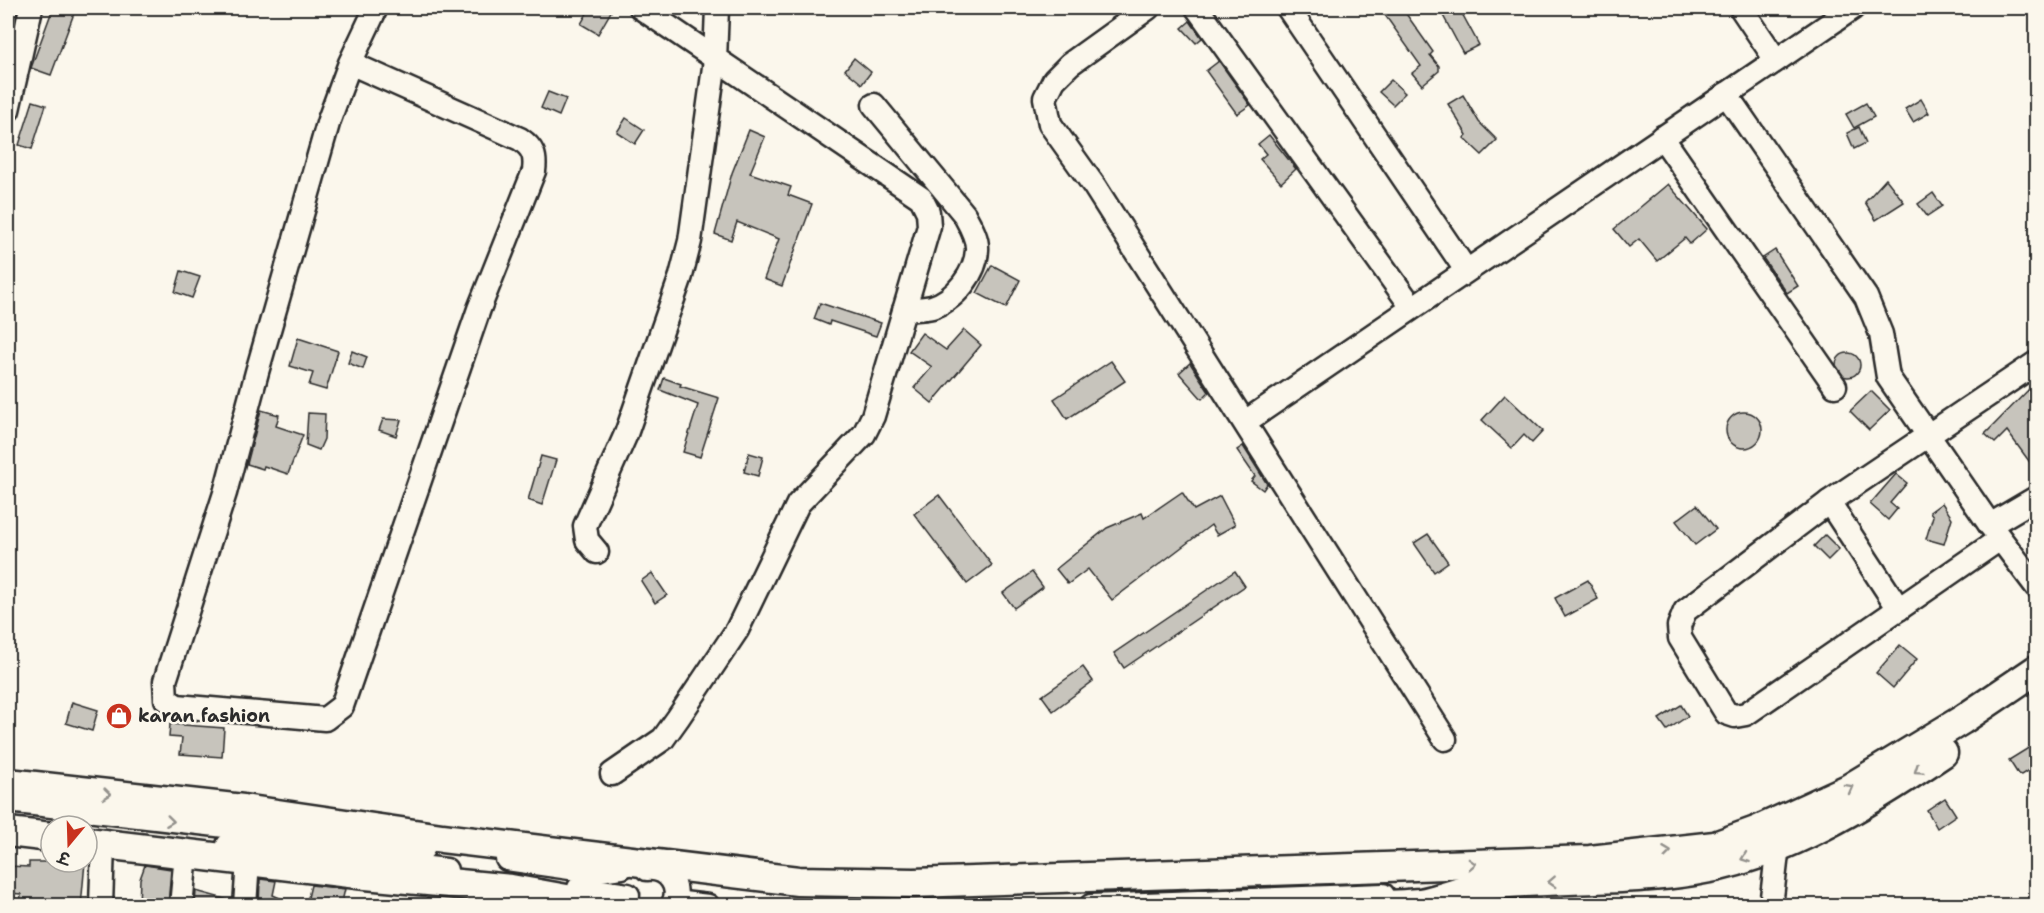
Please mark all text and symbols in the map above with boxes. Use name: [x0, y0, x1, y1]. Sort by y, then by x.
shop icon: karan fashion: [104, 701, 134, 731]
place label: karan fashion: [138, 704, 270, 728]
one-way arrow: [1914, 763, 1925, 774]
one-way arrow: [1843, 784, 1854, 795]
one-way arrow: [103, 787, 112, 800]
north arrow: [39, 814, 99, 874]
one-way arrow: [165, 814, 174, 827]
text: उ: [55, 846, 75, 870]
one-way arrow: [1662, 846, 1672, 859]
one-way arrow: [1740, 850, 1751, 863]
one-way arrow: [1468, 857, 1477, 870]
one-way arrow: [1547, 875, 1556, 888]

